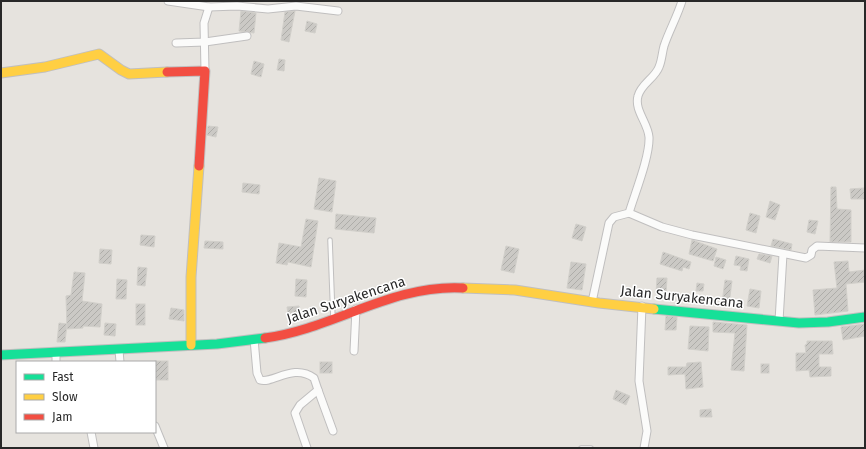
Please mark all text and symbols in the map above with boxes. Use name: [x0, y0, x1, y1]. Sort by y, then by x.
street label: Jalan Suryakencana: [285, 273, 407, 327]
street label: Jalan Suryakencana: [620, 282, 744, 312]
legend: [16, 361, 156, 433]
text: Fast: [52, 370, 74, 384]
text: Slow: [52, 390, 78, 404]
text: Jam: [52, 410, 72, 424]

